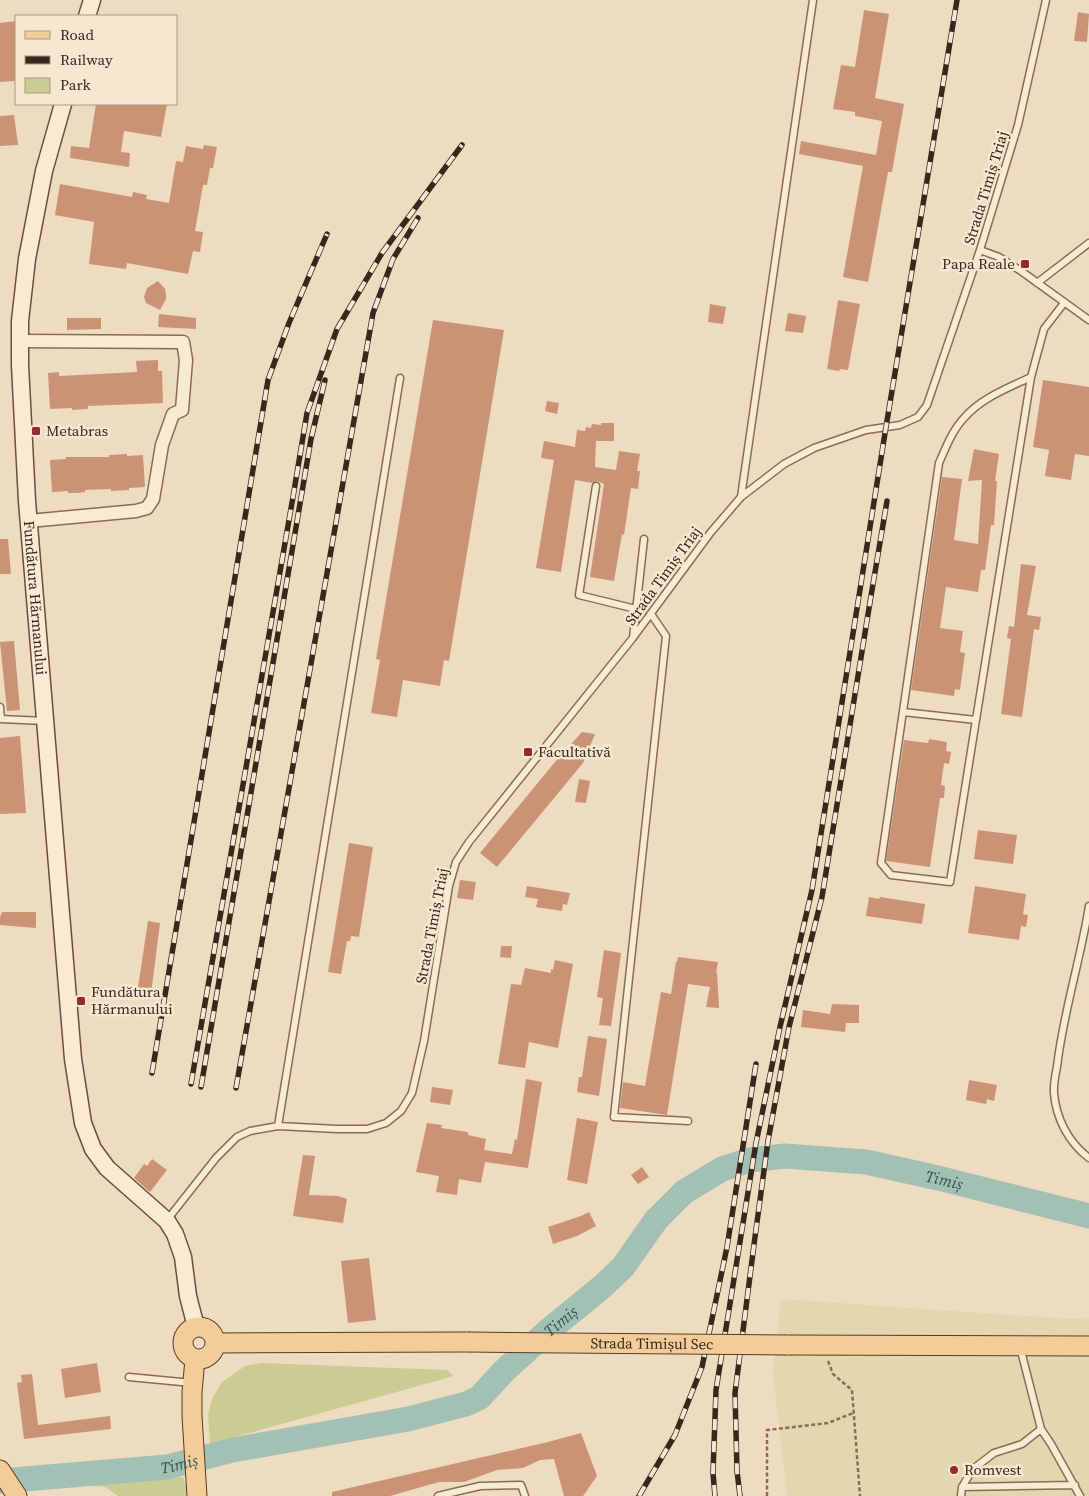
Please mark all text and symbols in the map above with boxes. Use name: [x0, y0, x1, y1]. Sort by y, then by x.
legend: [15, 15, 178, 105]
text: Road: [60, 24, 94, 45]
text: Railway: [60, 49, 113, 70]
text: Park: [60, 74, 92, 95]
street label: Strada Timiș Triaj: [958, 128, 1013, 247]
place label: Papa Reale: [942, 253, 1015, 274]
marker: Papa Reale: [1019, 258, 1031, 270]
place label: Metabras: [46, 420, 108, 441]
marker: Metabras: [30, 425, 42, 437]
street label: Fundătura Hărmanului: [19, 520, 52, 676]
street label: Strada Timiș Triaj: [619, 522, 706, 630]
place label: Facultativă: [538, 741, 611, 762]
marker: Facultativă: [522, 746, 534, 758]
street label: Strada Timiș Triaj: [410, 866, 453, 986]
place label: Fundătura Hărmanului: [91, 981, 173, 1019]
marker: Fundătura Hărmanului: [75, 995, 87, 1007]
water label: Timiș: [923, 1165, 965, 1195]
water label: Timiș: [539, 1300, 582, 1341]
street label: Strada Timișul Sec: [590, 1332, 714, 1354]
water label: Timiș: [160, 1448, 200, 1479]
place label: Romvest: [964, 1459, 1021, 1480]
marker: Romvest: [948, 1464, 960, 1476]

